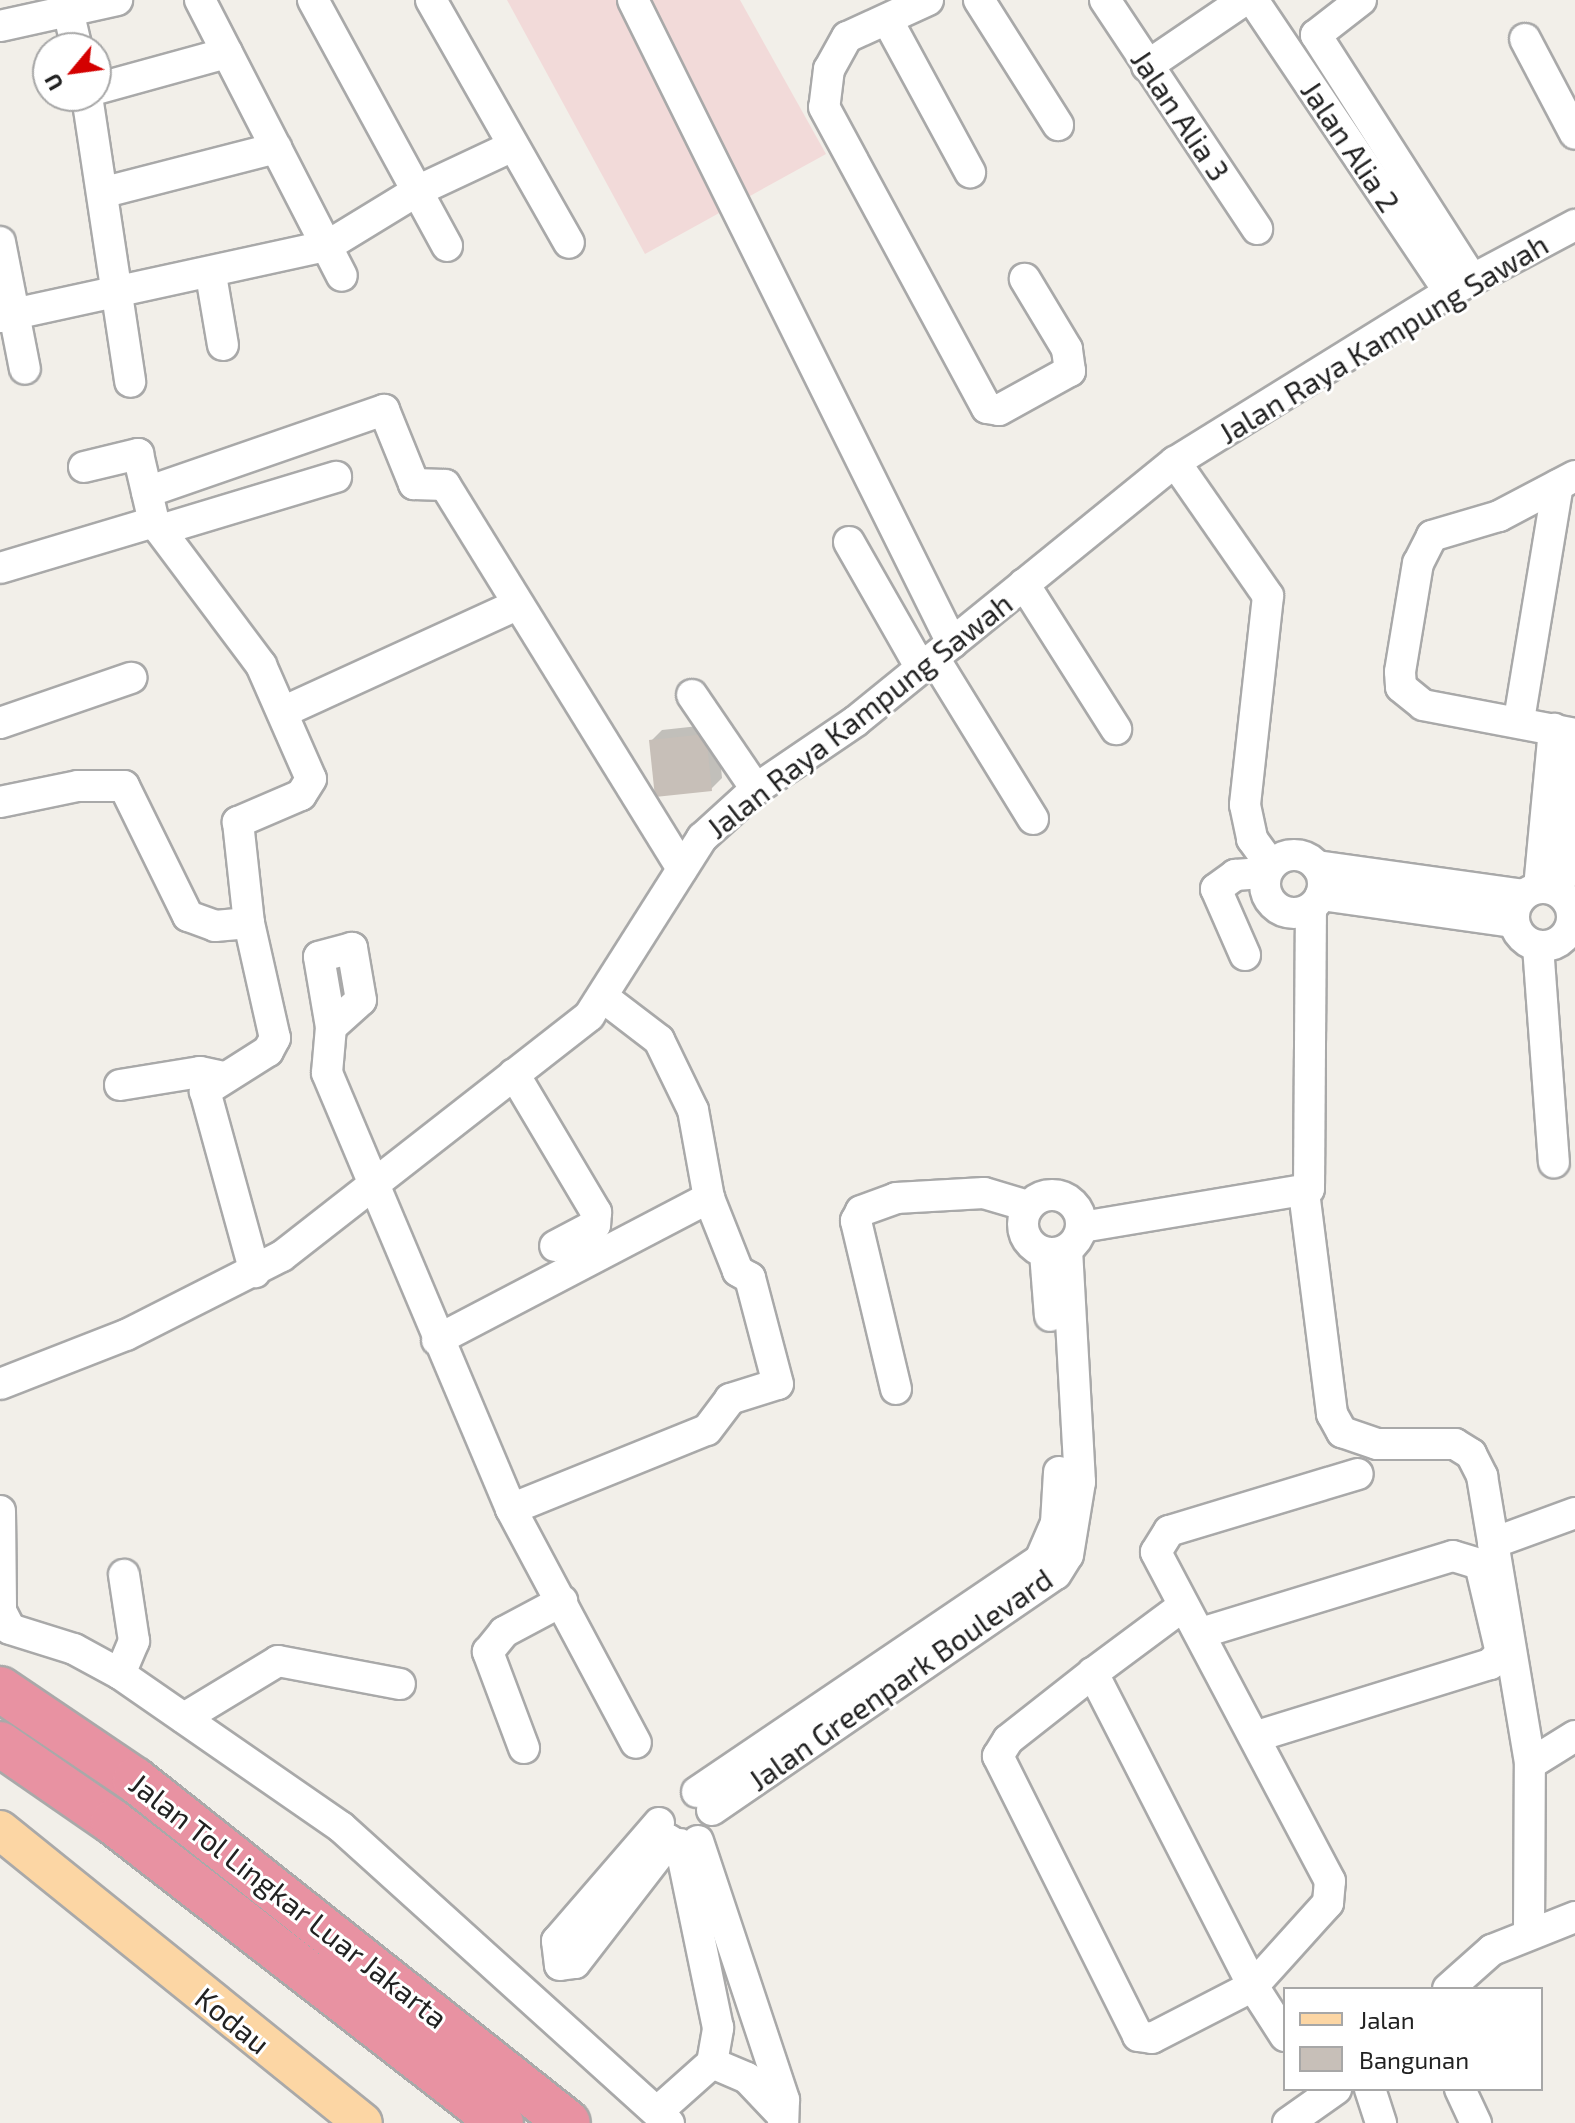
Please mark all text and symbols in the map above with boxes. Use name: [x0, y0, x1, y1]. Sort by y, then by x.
north arrow: [32, 32, 112, 112]
street label: Jalan Alia 3: [1124, 42, 1238, 188]
text: U: [38, 70, 68, 96]
street label: Jalan Alia 2: [1294, 73, 1408, 219]
street label: Jalan Raya Kampung Sawah: [1212, 225, 1554, 451]
street label: Jalan Raya Kampung Sawah: [699, 585, 1019, 845]
street label: Jalan Greenpark Boulevard: [741, 1560, 1059, 1798]
street label: Jalan Tol Lingkar Luar Jakarta: [122, 1764, 456, 2036]
street label: Kodau: [189, 1979, 277, 2061]
legend: [1283, 1987, 1543, 2091]
text: Jalan: [1359, 2005, 1415, 2034]
text: Bangunan: [1359, 2045, 1469, 2074]

